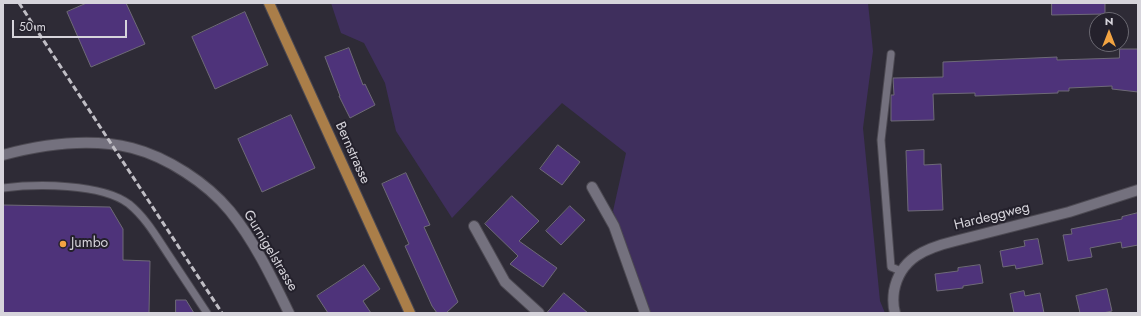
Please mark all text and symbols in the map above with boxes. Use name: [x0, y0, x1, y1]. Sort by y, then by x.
scale bar: [14, 12, 129, 38]
north arrow: [1089, 12, 1129, 52]
text: N: [1105, 13, 1113, 29]
text: 50 m: [19, 18, 46, 36]
street label: Bernstrasse: [331, 119, 373, 187]
street label: Hardeggweg: [953, 200, 1031, 234]
street label: Gurnigelstrasse: [239, 207, 301, 295]
place label: Jumbo: [71, 236, 108, 252]
marker: Jumbo: [58, 239, 68, 249]

